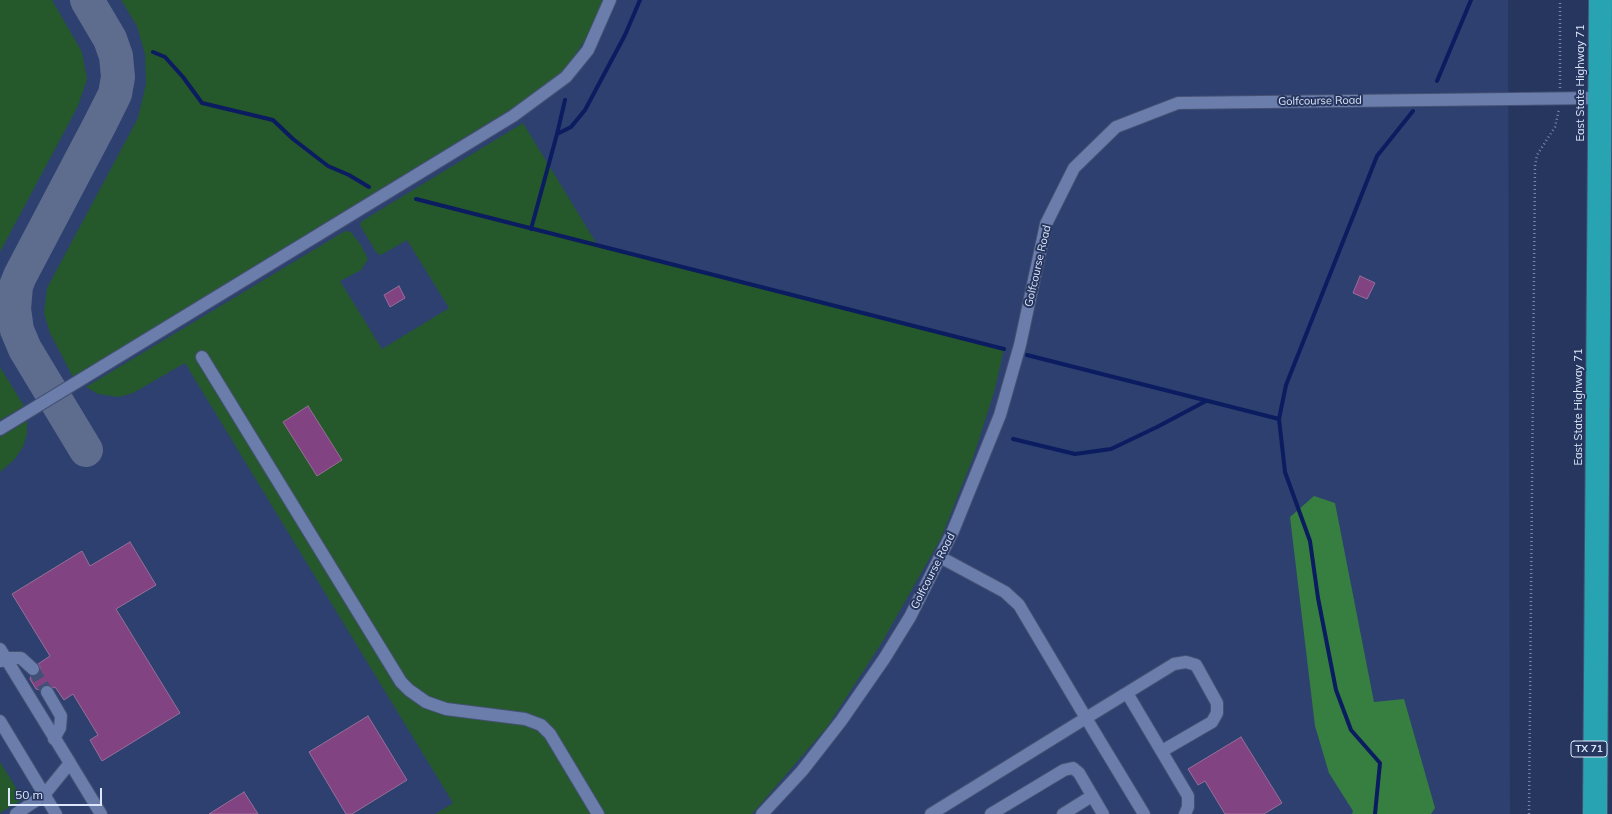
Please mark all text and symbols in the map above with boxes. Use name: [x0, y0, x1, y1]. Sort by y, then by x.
street label: East State Highway 71: [1574, 24, 1588, 142]
street label: Golfcourse Road: [1278, 94, 1362, 108]
street label: Golfcourse Road: [1022, 224, 1054, 308]
street label: East State Highway 71: [1572, 348, 1586, 466]
street label: Golfcourse Road: [908, 531, 958, 611]
road number: TX 71: [1571, 741, 1607, 757]
scale bar: [10, 780, 104, 806]
text: 50 m: [15, 787, 43, 802]

